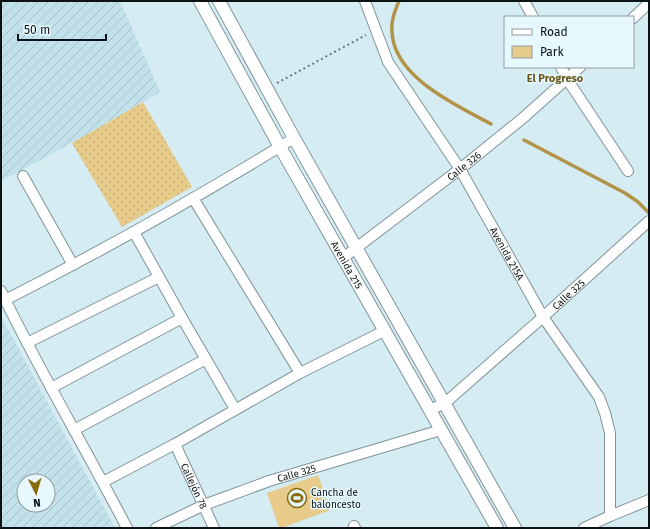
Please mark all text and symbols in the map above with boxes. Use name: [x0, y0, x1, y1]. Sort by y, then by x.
scale bar: [18, 16, 106, 42]
legend: [504, 16, 634, 68]
text: 50 m: [24, 23, 50, 37]
text: Road: [540, 25, 568, 39]
text: Park: [540, 45, 564, 59]
district label: El Progreso: [527, 72, 584, 85]
street label: Calle 326: [445, 149, 484, 184]
street label: Avenida 215A: [487, 225, 526, 283]
street label: Avenida 215: [328, 239, 365, 291]
street label: Calle 325: [550, 277, 588, 313]
street label: Callejón 78: [178, 461, 209, 511]
street label: Calle 325: [276, 462, 317, 485]
north arrow: [16, 473, 56, 513]
sports icon: Cancha de baloncesto: [286, 487, 308, 509]
place label: Cancha de baloncesto: [311, 487, 361, 511]
text: N: [33, 496, 41, 509]

